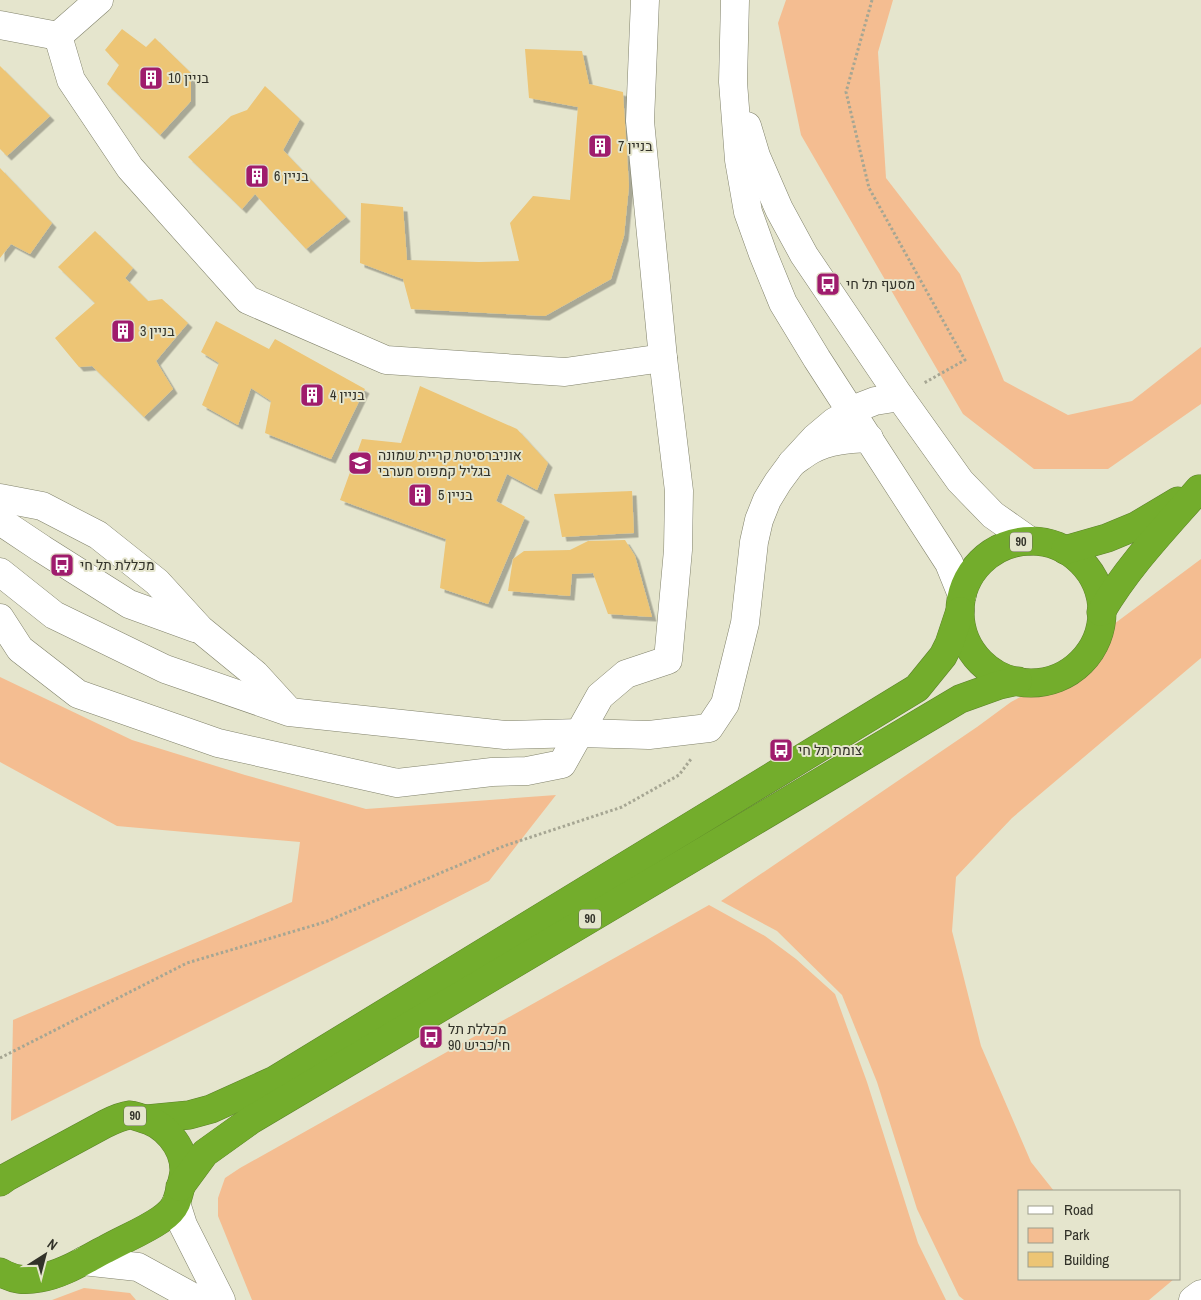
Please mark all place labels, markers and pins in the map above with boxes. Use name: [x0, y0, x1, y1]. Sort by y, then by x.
building icon: בניין 10: [138, 65, 164, 91]
place label: בניין 10: [168, 69, 210, 87]
building icon: בניין 7: [587, 133, 613, 159]
place label: בניין 7: [618, 137, 653, 155]
building icon: בניין 6: [244, 163, 270, 189]
place label: בניין 6: [274, 167, 309, 185]
bus stop icon: מסעף תל חי: [815, 271, 841, 297]
place label: מסעף תל חי: [846, 275, 915, 293]
building icon: בניין 3: [110, 318, 136, 344]
place label: בניין 3: [140, 322, 175, 340]
building icon: בניין 4: [299, 382, 325, 408]
place label: בניין 4: [330, 386, 365, 404]
place label: אוניברסיטת קריית שמונה בגליל קמפוס מערבי: [378, 446, 522, 480]
school or university icon: אוניברסיטת קריית שמונה בגליל קמפוס מערבי: [347, 450, 373, 476]
building icon: בניין 5: [407, 482, 433, 508]
place label: בניין 5: [438, 486, 473, 504]
bus stop icon: מכללת תל חי: [49, 552, 75, 578]
place label: מכללת תל חי: [80, 556, 155, 574]
bus stop icon: צומת תל חי: [768, 737, 794, 763]
place label: צומת תל חי: [798, 741, 863, 759]
place label: מכללת תל חי/כביש 90: [448, 1020, 510, 1054]
bus stop icon: מכללת תל חי/כביש 90: [418, 1024, 444, 1050]

